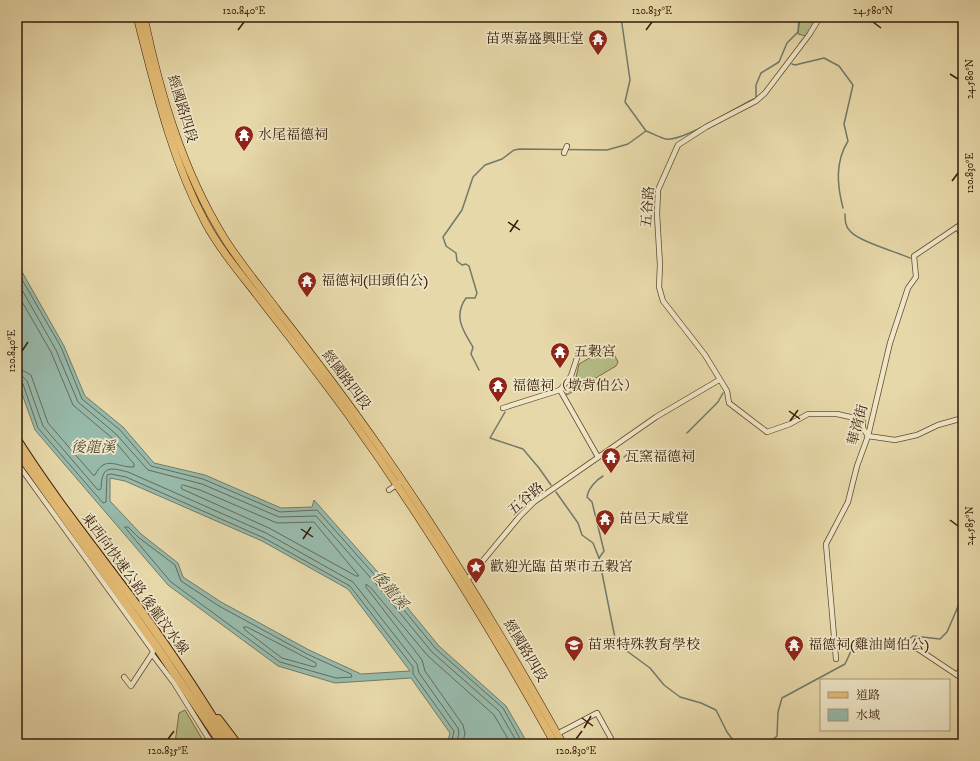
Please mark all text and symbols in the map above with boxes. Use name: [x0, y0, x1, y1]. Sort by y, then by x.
text: 120.840°E: [223, 5, 265, 17]
text: 120.835°E: [632, 5, 672, 17]
text: 24.580°N: [853, 5, 893, 17]
temple icon: 苗栗嘉盛興旺堂: [587, 28, 609, 56]
place label: 苗栗嘉盛興旺堂: [486, 30, 584, 48]
text: 24.580°N: [964, 59, 976, 99]
street label: 經國路四段: [163, 73, 201, 145]
temple icon: 水尾福德祠: [233, 124, 255, 152]
place label: 水尾福德祠: [258, 126, 328, 144]
text: 120.830°E: [964, 153, 976, 193]
street label: 五谷路: [638, 185, 658, 229]
temple icon: 福德祠(田頭伯公): [296, 270, 318, 298]
place label: 福德祠(田頭伯公): [321, 272, 429, 290]
text: 120.840°E: [6, 330, 18, 372]
temple icon: 五穀宮: [549, 341, 571, 369]
place label: 五穀宮: [574, 343, 616, 361]
street label: 經國路四段: [318, 347, 374, 413]
temple icon: 福德祠（墩背伯公）: [487, 375, 509, 403]
place label: 福德祠（墩背伯公）: [512, 377, 638, 395]
street label: 華清街: [844, 402, 872, 448]
water label: 後龍溪: [70, 438, 117, 457]
temple icon: 瓦窯福德祠: [600, 446, 622, 474]
place label: 瓦窯福德祠: [625, 448, 695, 466]
street label: 五谷路: [504, 478, 548, 520]
text: 24.585°N: [964, 506, 976, 546]
temple icon: 苗邑天威堂: [594, 508, 616, 536]
street label: 東西向快速公路 後龍汶水線: [77, 510, 193, 658]
place label: 苗邑天威堂: [619, 510, 689, 528]
place icon: 歡迎光臨 苗栗市五穀宮: [465, 556, 487, 584]
place label: 歡迎光臨 苗栗市五穀宮: [490, 558, 633, 576]
water label: 後龍溪: [368, 567, 413, 615]
street label: 經國路四段: [499, 616, 551, 686]
school or university icon: 苗栗特殊教育學校: [563, 634, 585, 662]
temple icon: 福德祠(雞油崗伯公): [783, 634, 805, 662]
place label: 苗栗特殊教育學校: [588, 636, 700, 654]
place label: 福德祠(雞油崗伯公): [808, 636, 930, 654]
legend: [820, 679, 950, 731]
text: 道路: [856, 688, 880, 703]
text: 水域: [856, 708, 880, 723]
text: 120.835°E: [148, 745, 188, 757]
text: 120.830°E: [556, 745, 596, 757]

